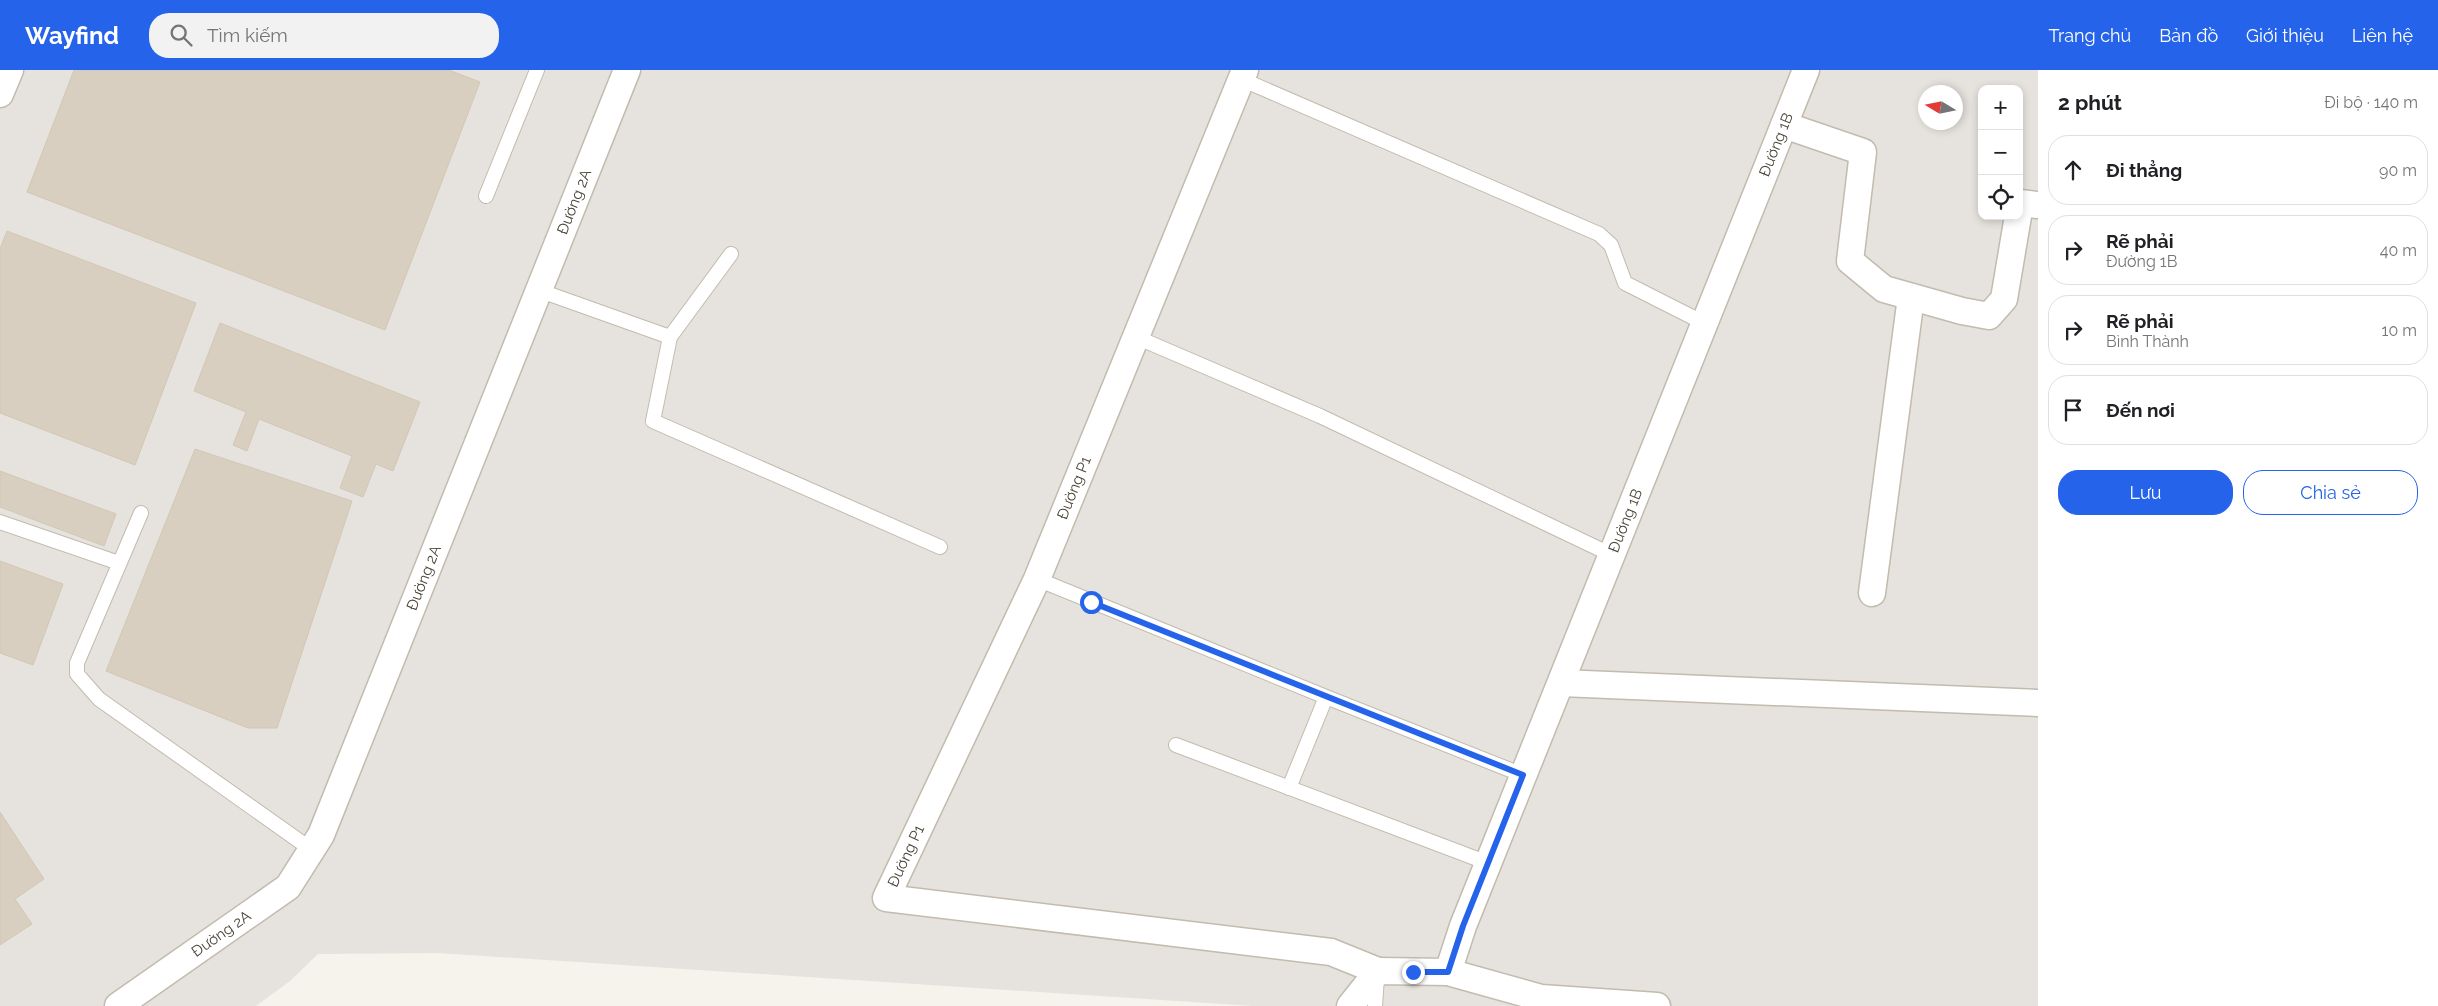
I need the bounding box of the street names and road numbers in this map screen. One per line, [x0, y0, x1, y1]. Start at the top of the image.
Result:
street label: Đường 1B [1755, 110, 1797, 179]
street label: Đường 2A [553, 167, 595, 237]
street label: Đường P1 [1053, 453, 1095, 522]
street label: Đường 1B [1605, 486, 1646, 555]
street label: Đường 2A [403, 543, 445, 613]
street label: Đường P1 [884, 822, 928, 890]
street label: Đường 2A [188, 907, 254, 961]

